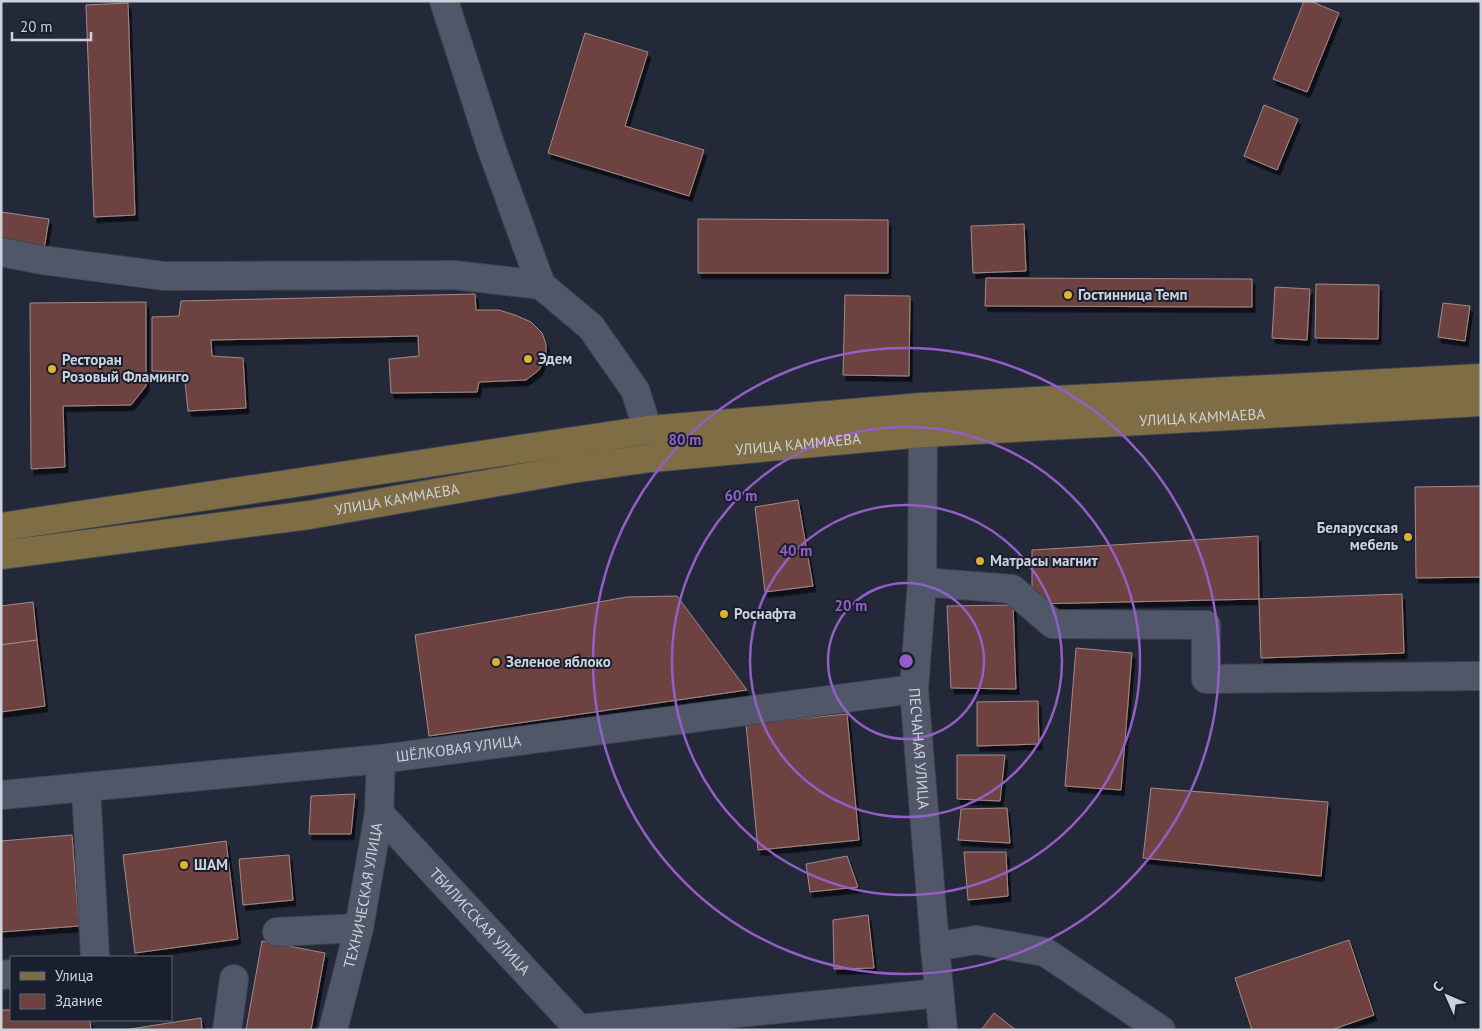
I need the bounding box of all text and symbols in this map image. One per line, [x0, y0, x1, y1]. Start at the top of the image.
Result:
scale bar [12, 10, 91, 42]
text: 20 m [20, 17, 53, 36]
place label: Гостинница Темп [1078, 285, 1188, 304]
marker: Гостинница Темп [1062, 289, 1074, 301]
place label: Эдем [538, 349, 572, 368]
place label: Ресторан Розовый Фламинго [62, 350, 189, 386]
marker: Эдем [522, 353, 534, 365]
marker: Ресторан Розовый Фламинго [46, 363, 58, 375]
street label: УЛИЦА КАММАЕВА [1139, 404, 1266, 430]
street label: УЛИЦА КАММАЕВА [734, 429, 862, 459]
text: 80 m [669, 430, 701, 449]
street label: УЛИЦА КАММАЕВА [333, 479, 461, 519]
text: 60 m [725, 486, 757, 505]
place label: Беларусская мебель [1317, 518, 1399, 554]
marker: Беларусская мебель [1402, 531, 1414, 543]
text: 40 m [780, 541, 812, 560]
place label: Матрасы магнит [990, 551, 1098, 570]
marker: Матрасы магнит [974, 555, 986, 567]
text: 20 m [835, 596, 867, 615]
place label: Роснафта [734, 604, 796, 623]
marker: Роснафта [718, 608, 730, 620]
place label: Зеленое яблоко [506, 652, 611, 671]
centre of rings [897, 652, 915, 670]
marker: Зеленое яблоко [490, 656, 502, 668]
street label: ПЕСЧАНАЯ УЛИЦА [905, 687, 934, 810]
street label: ШЁЛКОВАЯ УЛИЦА [395, 731, 522, 766]
street label: ТЕХНИЧЕСКАЯ УЛИЦА [339, 821, 386, 970]
place label: ШАМ [194, 855, 228, 874]
marker: ШАМ [178, 859, 190, 871]
street label: ТБИЛИССКАЯ УЛИЦА [425, 864, 535, 979]
legend [10, 956, 172, 1021]
text: Улица [55, 966, 93, 985]
north arrow [1422, 971, 1472, 1021]
text: С [1429, 978, 1447, 996]
text: Здание [55, 991, 103, 1010]

